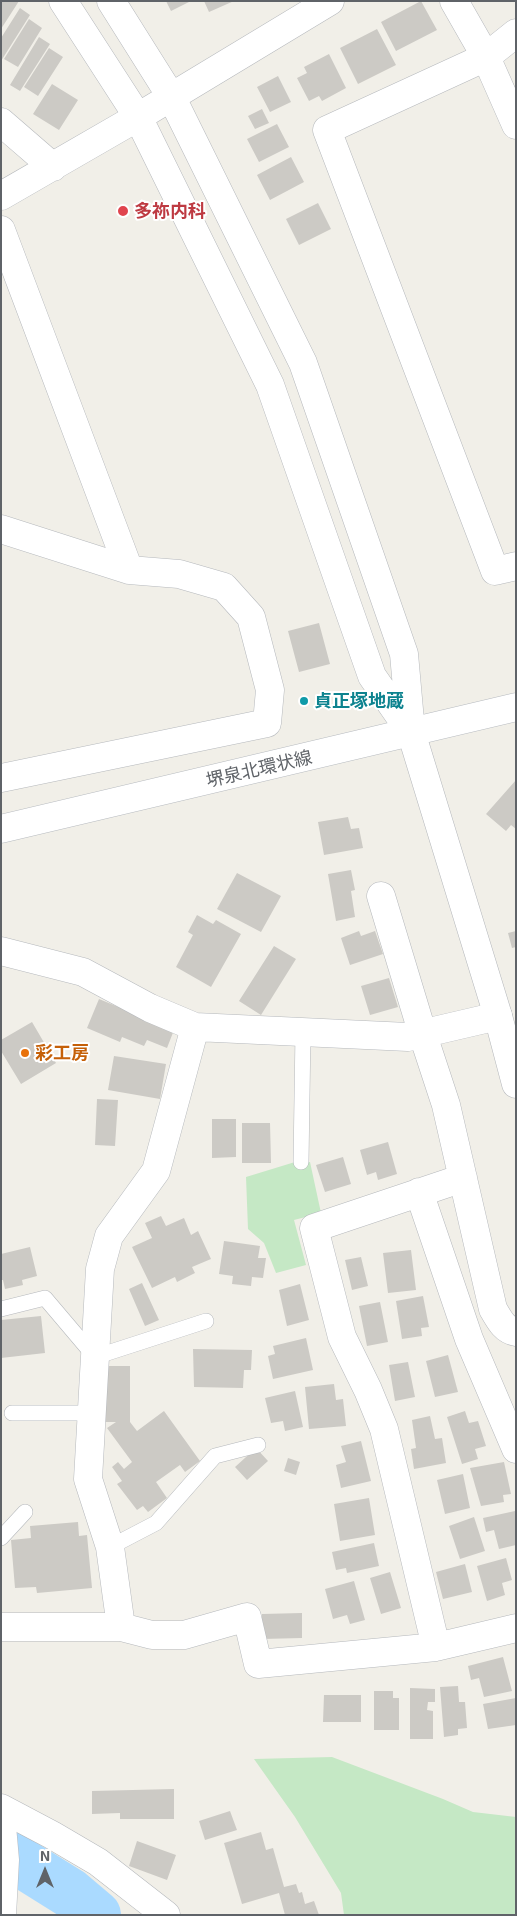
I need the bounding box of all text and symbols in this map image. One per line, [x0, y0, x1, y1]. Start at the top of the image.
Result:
place label: 多祢内科 [134, 200, 206, 222]
marker: 多祢内科 [116, 204, 130, 218]
place label: 貞正塚地蔵 [314, 690, 404, 712]
marker: 貞正塚地蔵 [298, 695, 310, 707]
street label: 堺泉北環状線 [204, 746, 314, 792]
place label: 彩工房 [35, 1042, 89, 1064]
marker: 彩工房 [19, 1047, 31, 1059]
north arrow [20, 1846, 70, 1896]
text: N [40, 1847, 50, 1864]

